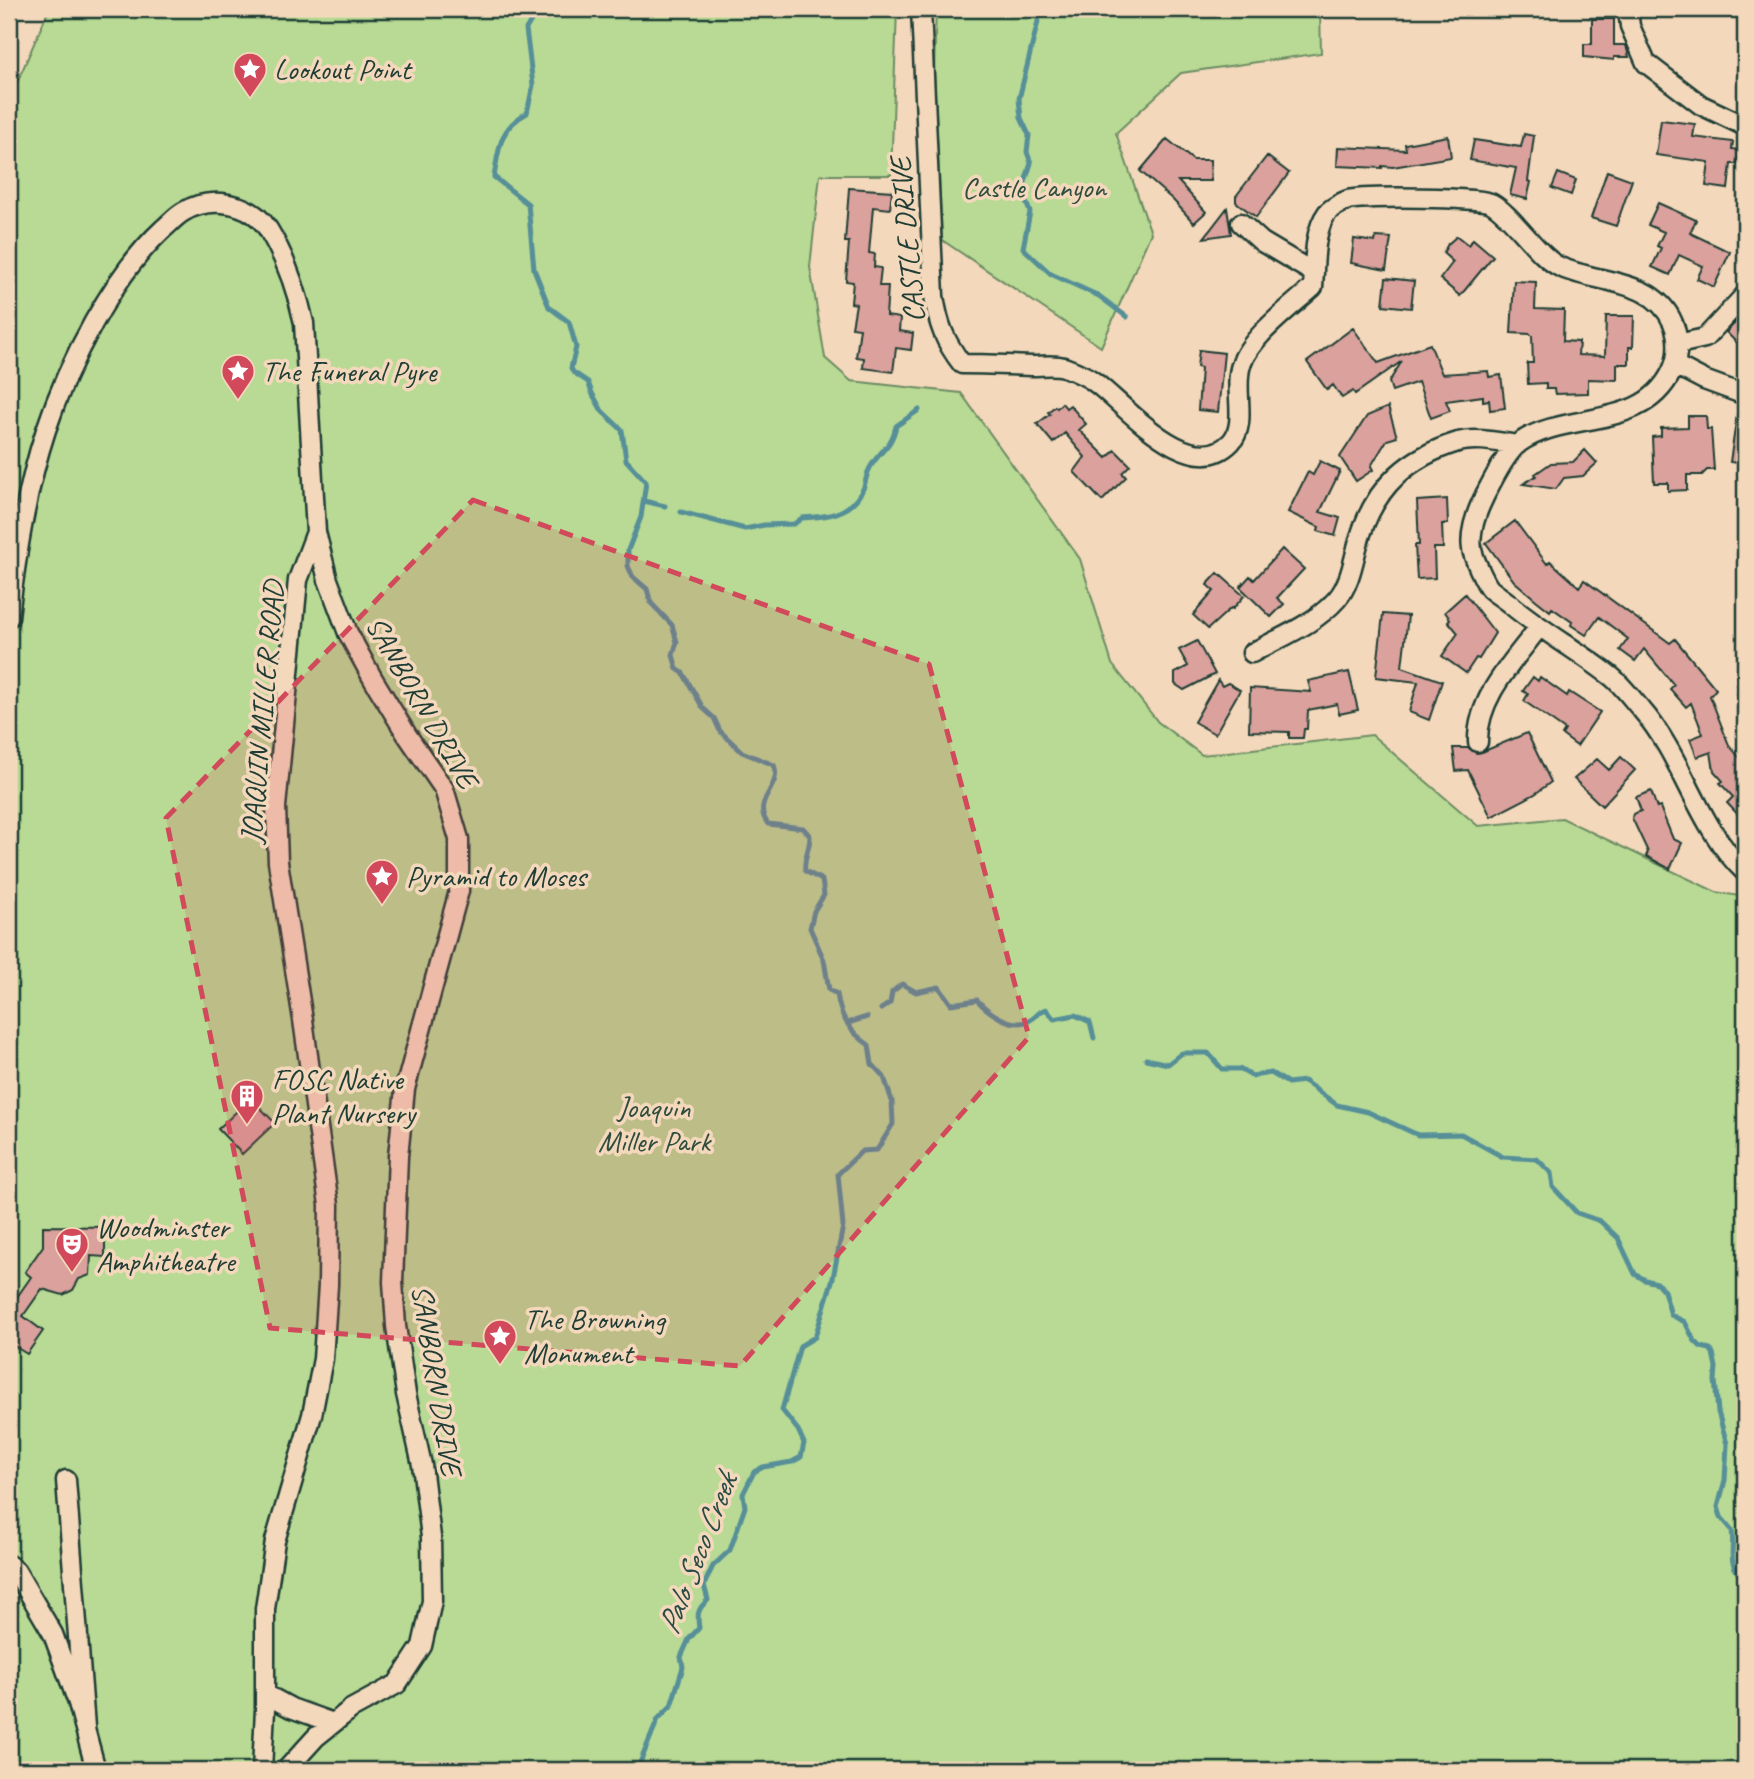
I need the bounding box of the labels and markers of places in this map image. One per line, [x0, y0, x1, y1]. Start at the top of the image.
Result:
place icon: Lookout Point [231, 50, 269, 99]
place label: Lookout Point [274, 50, 414, 88]
place icon: The Funeral Pyre [219, 352, 257, 401]
place label: The Funeral Pyre [262, 352, 438, 390]
place icon: Pyramid to Moses [363, 857, 401, 906]
place label: Pyramid to Moses [406, 857, 588, 895]
place label: FOSC Native Plant Nursery [272, 1060, 418, 1132]
building icon: FOSC Native Plant Nursery [228, 1077, 266, 1126]
place label: Woodminster Amphitheatre [96, 1208, 237, 1280]
theatre icon: Woodminster Amphitheatre [53, 1225, 91, 1274]
place label: The Browning Monument [524, 1300, 667, 1372]
place icon: The Browning Monument [481, 1317, 519, 1366]

